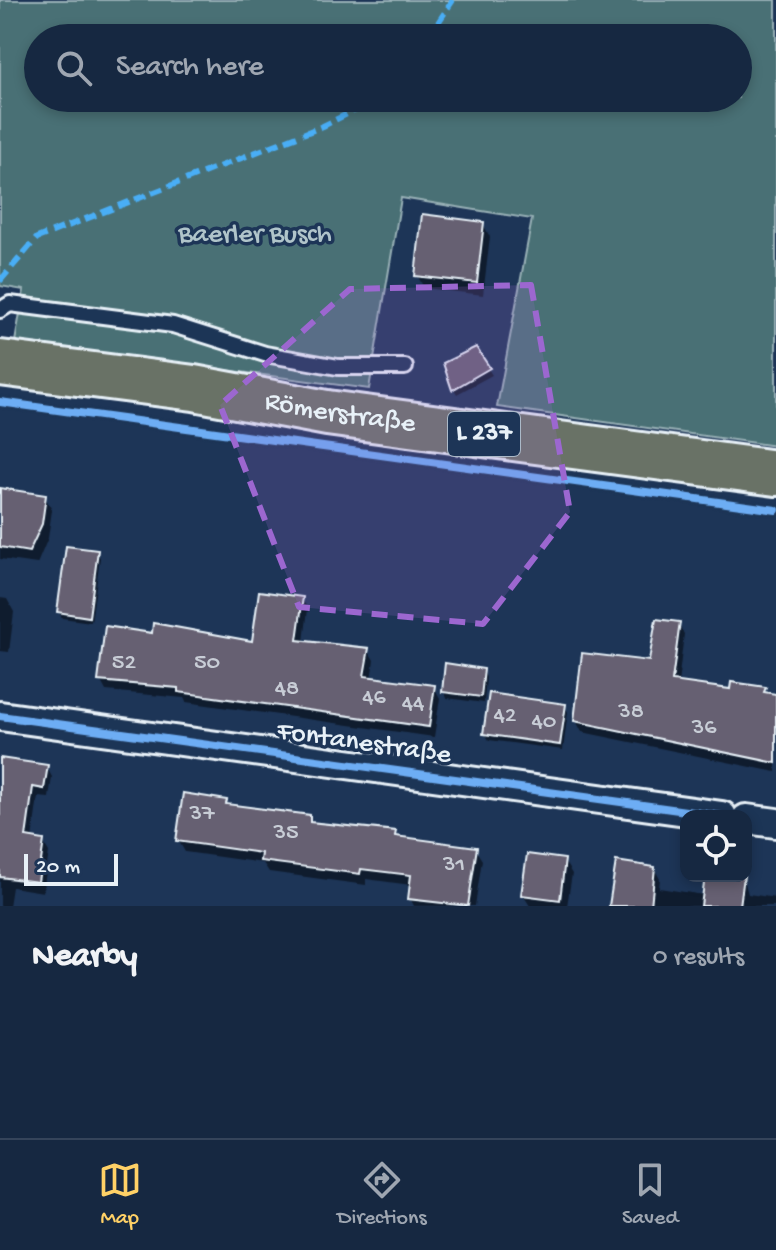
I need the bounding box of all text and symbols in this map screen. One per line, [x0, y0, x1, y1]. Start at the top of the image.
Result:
search box [24, 24, 752, 112]
icon: search [52, 46, 96, 90]
text: Search here [116, 51, 264, 86]
park label: Baerler Busch [177, 219, 332, 252]
street label: Römerstraße [262, 385, 418, 441]
road number: L 237 [448, 412, 520, 456]
house number: 52 [112, 649, 136, 678]
house number: 50 [194, 649, 220, 678]
house number: 48 [275, 675, 299, 704]
house number: 46 [362, 684, 387, 713]
house number: 44 [402, 690, 425, 719]
house number: 38 [617, 698, 644, 727]
house number: 42 [493, 702, 517, 731]
house number: 40 [532, 708, 556, 737]
house number: 36 [691, 714, 717, 743]
street label: Fontanestraße [274, 715, 454, 773]
house number: 37 [189, 800, 215, 829]
map controls [680, 810, 752, 882]
button: locate [680, 810, 752, 882]
house number: 35 [272, 819, 299, 848]
scale bar [24, 850, 118, 886]
house number: 31 [442, 851, 465, 880]
text: 20 m [36, 855, 80, 881]
text: Nearby [32, 938, 137, 978]
text: 0 results [653, 943, 744, 974]
tab: Map [98, 1158, 142, 1232]
tab: Directions [337, 1158, 427, 1232]
tab: Saved [622, 1158, 678, 1232]

